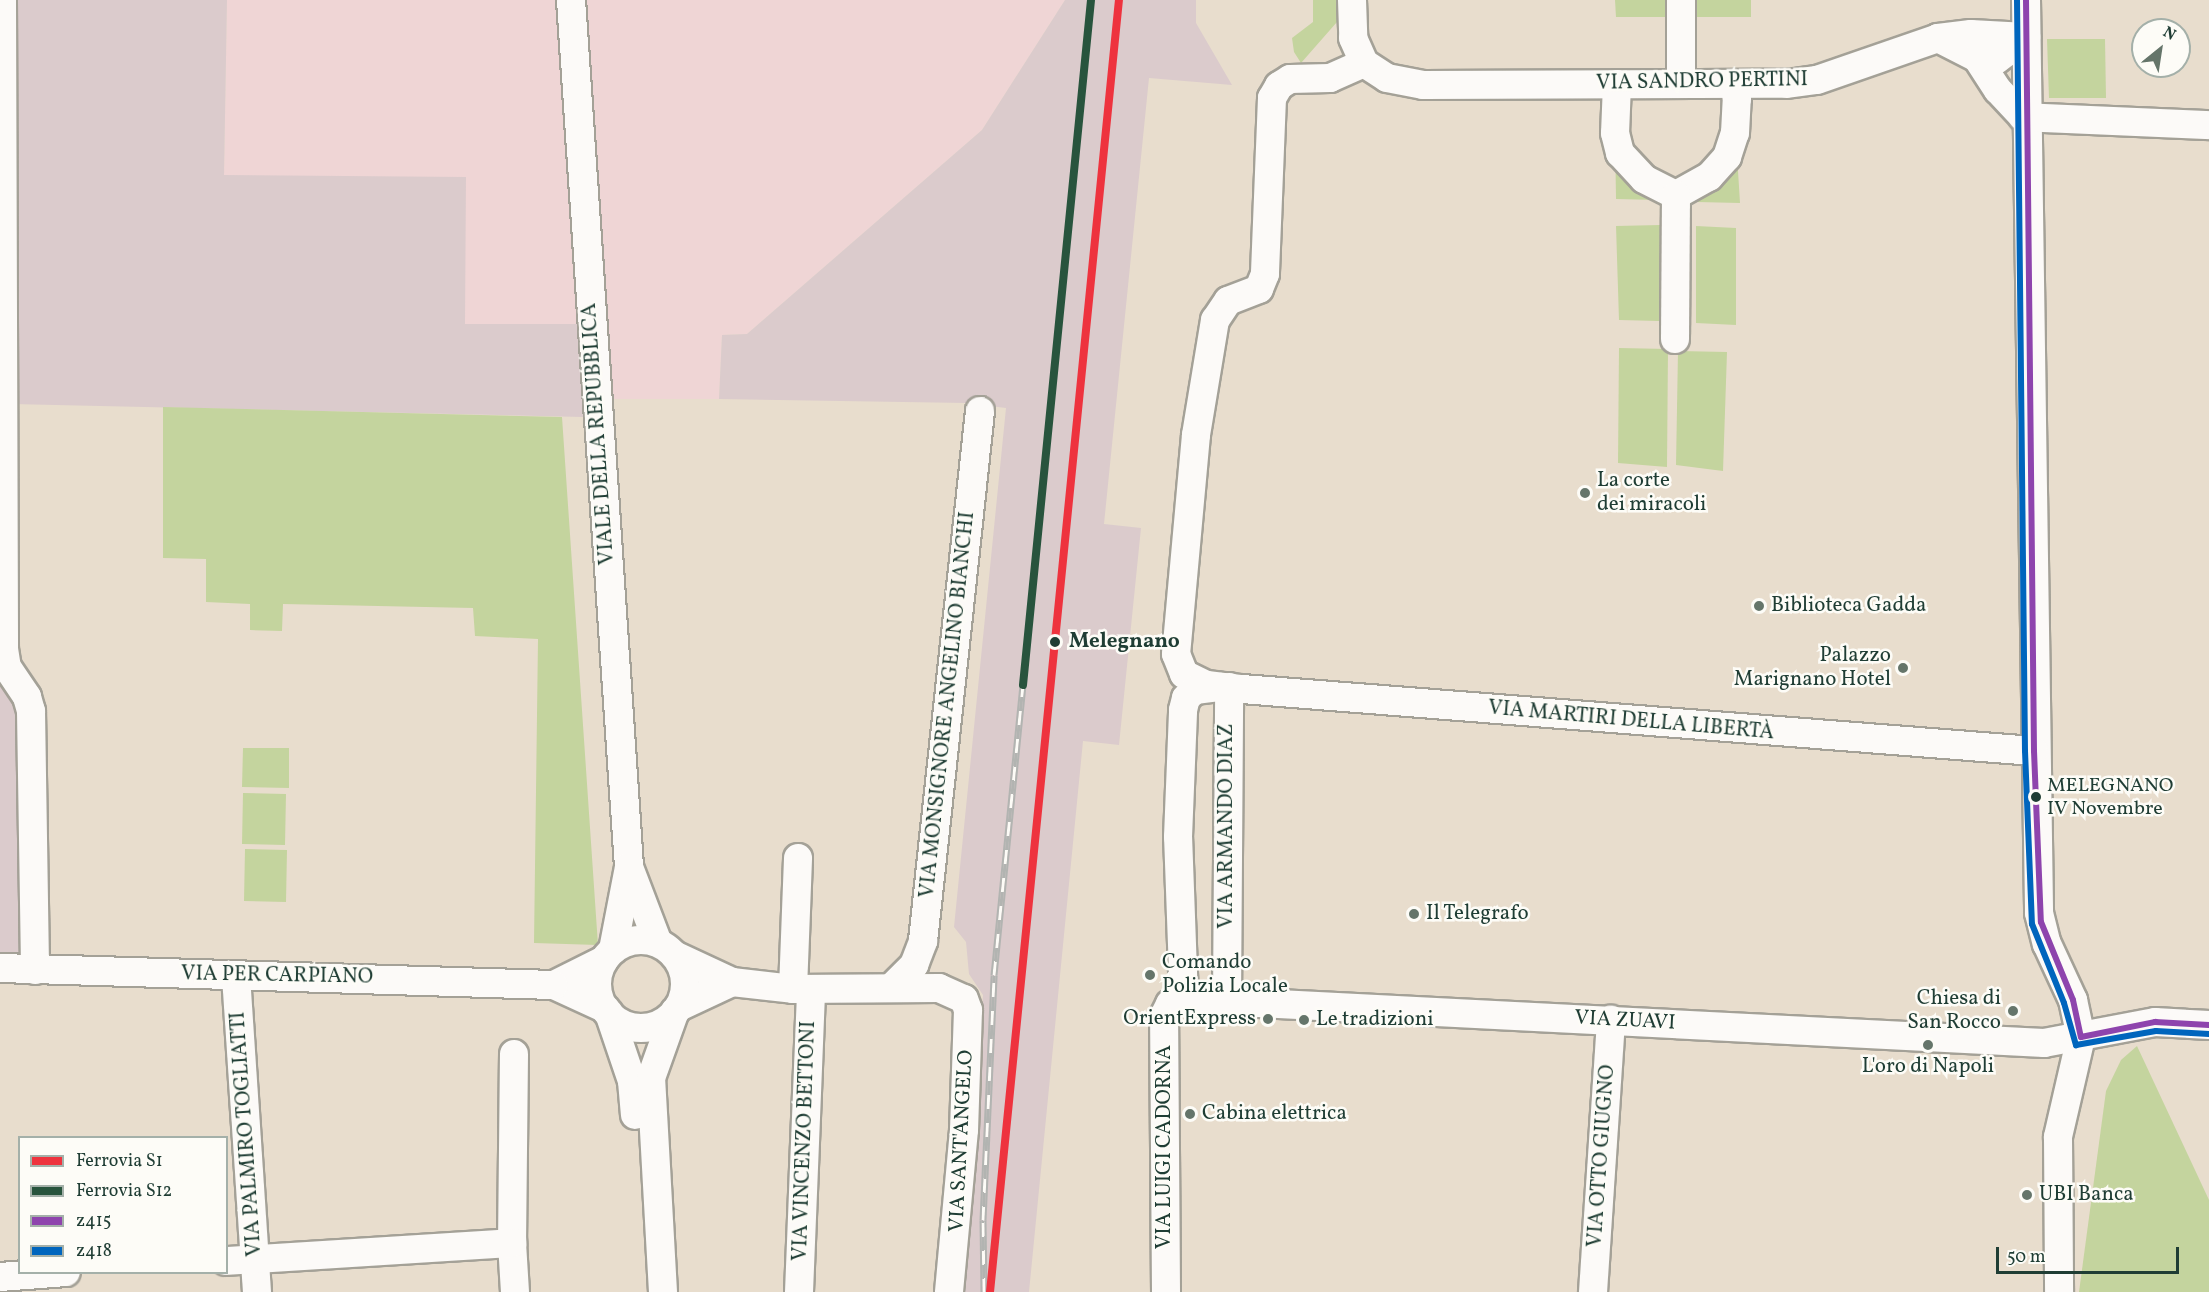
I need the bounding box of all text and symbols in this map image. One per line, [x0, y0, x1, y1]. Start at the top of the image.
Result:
north arrow [2131, 18, 2191, 78]
text: N [2158, 22, 2180, 47]
street label: VIA SANDRO PERTINI [1596, 68, 1808, 96]
street label: VIALE DELLA REPUBBLICA [577, 302, 621, 566]
place label: La corte dei miracoli [1597, 468, 1706, 518]
marker: La corte dei miracoli [1578, 486, 1592, 500]
street label: VIA MONSIGNORE ANGELINO BIANCHI [915, 511, 981, 899]
place label: Biblioteca Gadda [1771, 593, 1927, 619]
marker: Biblioteca Gadda [1752, 599, 1766, 613]
place label: Melegnano [1069, 629, 1180, 655]
marker: Melegnano [1046, 633, 1064, 651]
place label: Palazzo Marignano Hotel [1734, 643, 1891, 693]
marker: Palazzo Marignano Hotel [1896, 661, 1910, 675]
street label: VIA MARTIRI DELLA LIBERTÀ [1487, 696, 1775, 746]
street label: VIA ARMANDO DIAZ [1214, 723, 1240, 929]
place label: MELEGNANO IV Novembre [2047, 774, 2173, 821]
marker: MELEGNANO IV Novembre [2030, 791, 2042, 803]
place label: Il Telegrafo [1426, 901, 1529, 927]
marker: Il Telegrafo [1407, 907, 1421, 921]
place label: Comando Polizia Locale [1162, 950, 1288, 1000]
street label: VIA PER CARPIANO [181, 962, 373, 990]
marker: Comando Polizia Locale [1143, 968, 1157, 982]
place label: Chiesa di San Rocco [1907, 986, 2001, 1036]
marker: Chiesa di San Rocco [2006, 1004, 2020, 1018]
place label: OrientExpress [1123, 1006, 1256, 1032]
street label: VIA ZUAVI [1574, 1006, 1676, 1036]
place label: Le tradizioni [1316, 1007, 1434, 1033]
street label: VIA PALMIRO TOGLIATTI [226, 1010, 268, 1258]
marker: OrientExpress [1261, 1012, 1275, 1026]
marker: Le tradizioni [1297, 1013, 1311, 1027]
street label: VIA VINCENZO BETTONI [788, 1020, 822, 1262]
marker: L'oro di Napoli [1921, 1038, 1935, 1052]
street label: VIA LUIGI CADORNA [1152, 1045, 1178, 1249]
street label: VIA SANT'ANGELO [945, 1049, 979, 1233]
place label: L'oro di Napoli [1862, 1054, 1994, 1080]
street label: VIA OTTO GIUGNO [1583, 1064, 1621, 1248]
place label: Cabina elettrica [1202, 1101, 1347, 1127]
marker: Cabina elettrica [1183, 1107, 1197, 1121]
legend [18, 1136, 228, 1274]
text: Ferrovia S1 [76, 1149, 163, 1174]
text: Ferrovia S12 [76, 1179, 172, 1204]
place label: UBI Banca [2039, 1182, 2134, 1208]
marker: UBI Banca [2020, 1188, 2034, 1202]
text: z415 [76, 1209, 111, 1234]
scale bar [1999, 1235, 2182, 1273]
text: z418 [76, 1239, 112, 1264]
text: 50 m [2007, 1245, 2046, 1270]

